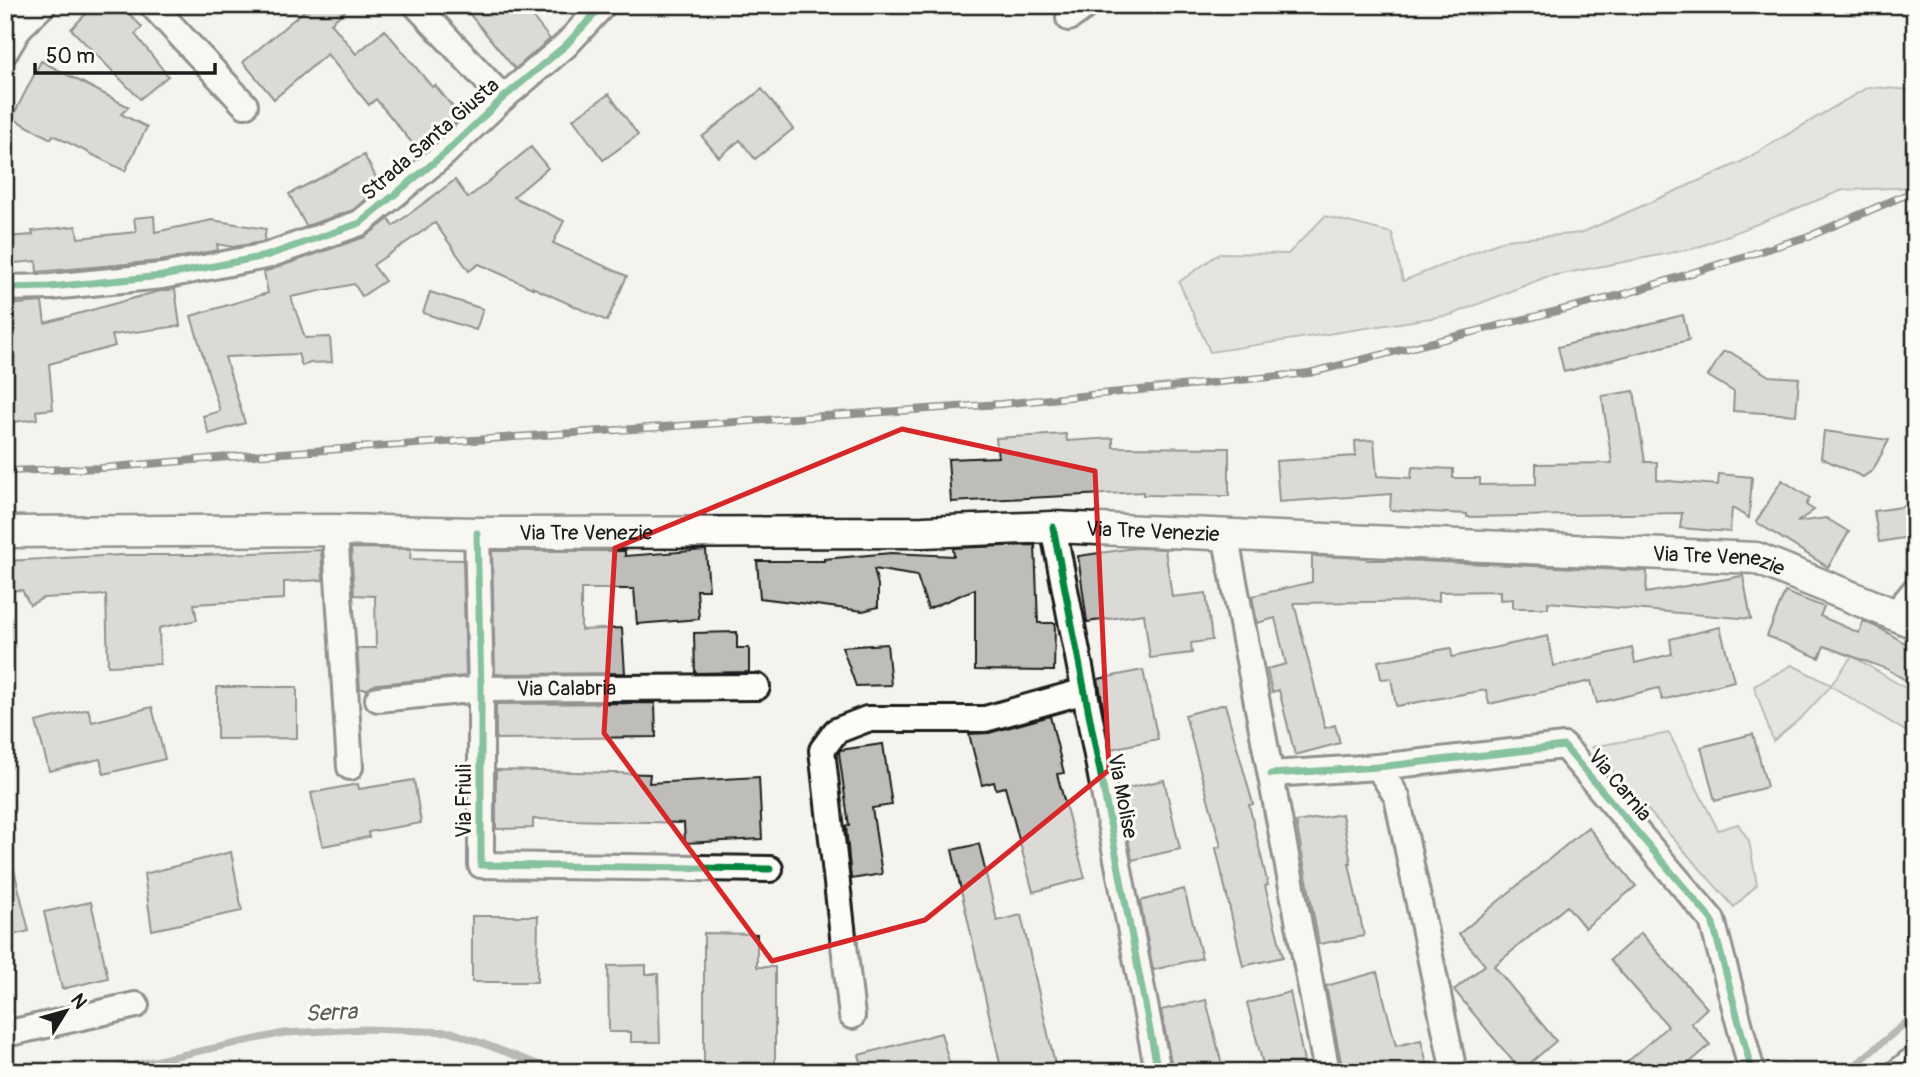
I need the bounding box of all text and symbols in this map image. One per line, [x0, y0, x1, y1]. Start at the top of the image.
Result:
scale bar [35, 32, 215, 76]
text: 50 m [46, 43, 95, 70]
street label: Strada Santa Giusta [356, 72, 505, 207]
street label: Via Tre Venezie [1085, 515, 1221, 548]
street label: Via Tre Venezie [519, 520, 653, 547]
street label: Via Tre Venezie [1652, 540, 1789, 583]
street label: Via Calabria [517, 675, 616, 703]
street label: Via Carnia [1582, 744, 1658, 827]
street label: Via Molise [1101, 752, 1144, 841]
street label: Via Friuli [451, 764, 478, 838]
north arrow [32, 976, 102, 1046]
text: N [65, 989, 92, 1014]
water label: Serra [304, 997, 359, 1028]

